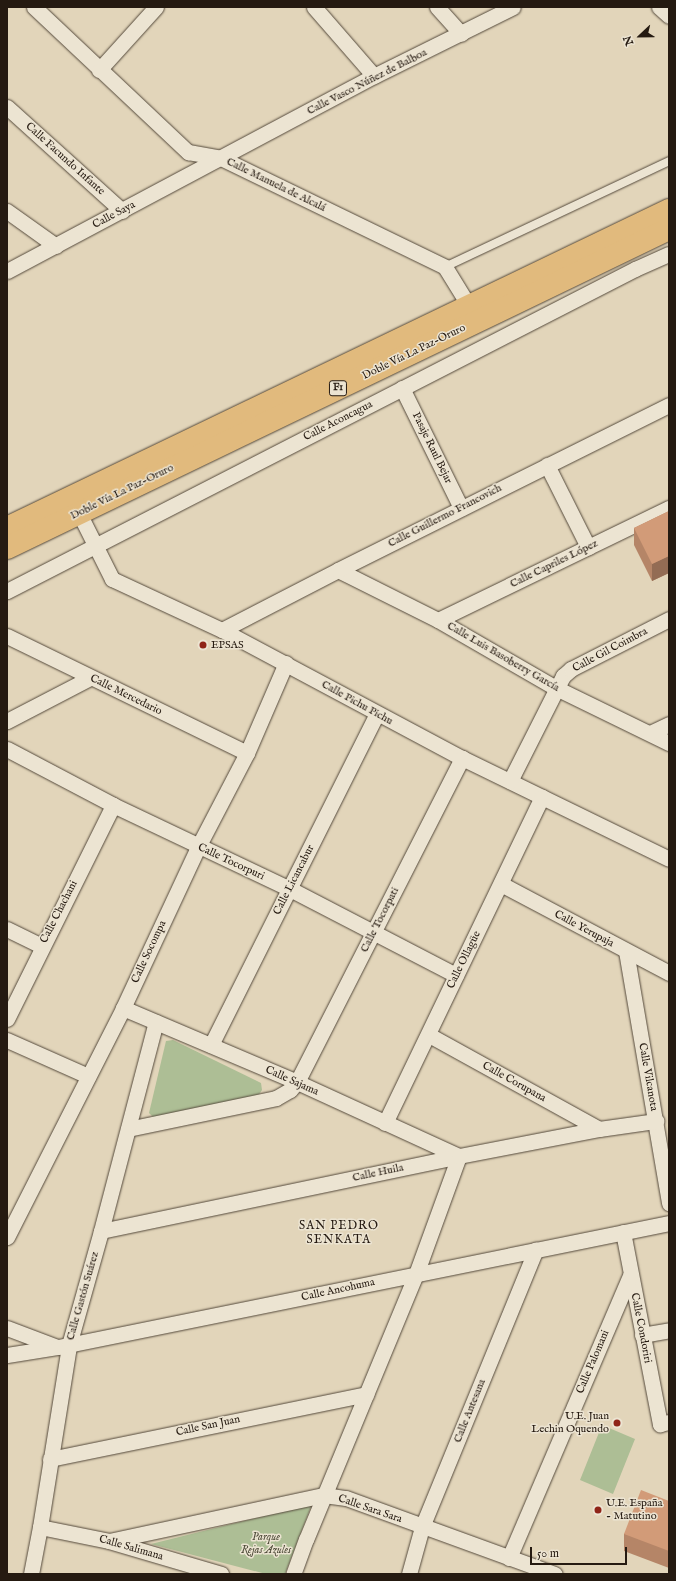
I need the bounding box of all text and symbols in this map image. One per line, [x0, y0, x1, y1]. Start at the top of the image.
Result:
north arrow [620, 16, 660, 56]
text: N [621, 33, 637, 48]
street label: Calle Vasco Núñez de Balboa [305, 46, 429, 118]
street label: Calle Facundo Infante [23, 120, 107, 198]
street label: Calle Manuela de Alcalá [224, 155, 328, 215]
street label: Calle Saya [90, 198, 138, 232]
street label: Doble Vía La Paz-Oruro [360, 321, 468, 383]
road number: F1 [328, 380, 348, 396]
street label: Calle Aconcagua [301, 398, 375, 444]
street label: Pasaje Raul Bejar [409, 410, 455, 486]
street label: Doble Vía La Paz-Oruro [68, 461, 176, 523]
street label: Calle Guillermo Francovich [386, 482, 504, 550]
street label: Calle Capriles López [508, 537, 600, 591]
street label: Calle Luis Basoberry García [445, 619, 561, 695]
street label: Calle Gil Coimbra [570, 625, 650, 675]
place label: EPSAS [211, 638, 244, 652]
marker: EPSAS [198, 640, 208, 650]
street label: Calle Mercedario [88, 672, 164, 718]
street label: Calle Pichu Pichu [319, 678, 395, 728]
street label: Calle Tocorpuri [195, 841, 267, 883]
street label: Calle Licancabur [271, 843, 317, 917]
street label: Calle Chachani [38, 878, 80, 946]
street label: Calle Tocorpati [358, 885, 402, 955]
street label: Calle Yerupaja [552, 908, 616, 950]
street label: Calle Socompa [129, 919, 169, 985]
street label: Calle Ollagüe [444, 929, 484, 991]
street label: Calle Vilcanota [636, 1042, 660, 1112]
street label: Calle Corupana [480, 1059, 548, 1105]
street label: Calle Sajama [263, 1063, 321, 1099]
street label: Calle Huila [351, 1161, 405, 1185]
district label: SAN PEDRO SENKATA [299, 1219, 379, 1247]
street label: Calle Gastón Suárez [64, 1250, 102, 1342]
street label: Calle Ancohuma [300, 1276, 376, 1304]
street label: Calle Condoriri [628, 1292, 654, 1364]
street label: Calle Palomani [574, 1328, 612, 1396]
street label: Calle Antesana [451, 1377, 489, 1445]
place label: U.E. Juan Lechin Oquendo [531, 1410, 609, 1436]
street label: Calle San Juan [175, 1413, 241, 1439]
marker: U.E. Juan Lechin Oquendo [612, 1418, 622, 1428]
street label: Calle Sara Sara [336, 1492, 404, 1526]
place label: U.E. España - Matutino [606, 1497, 662, 1523]
marker: U.E. España - Matutino [593, 1505, 603, 1515]
park label: Parque Rejas Azules [241, 1531, 291, 1557]
street label: Calle Salimana [97, 1533, 165, 1563]
scale bar [532, 1539, 629, 1565]
text: 50 m [537, 1546, 559, 1561]

